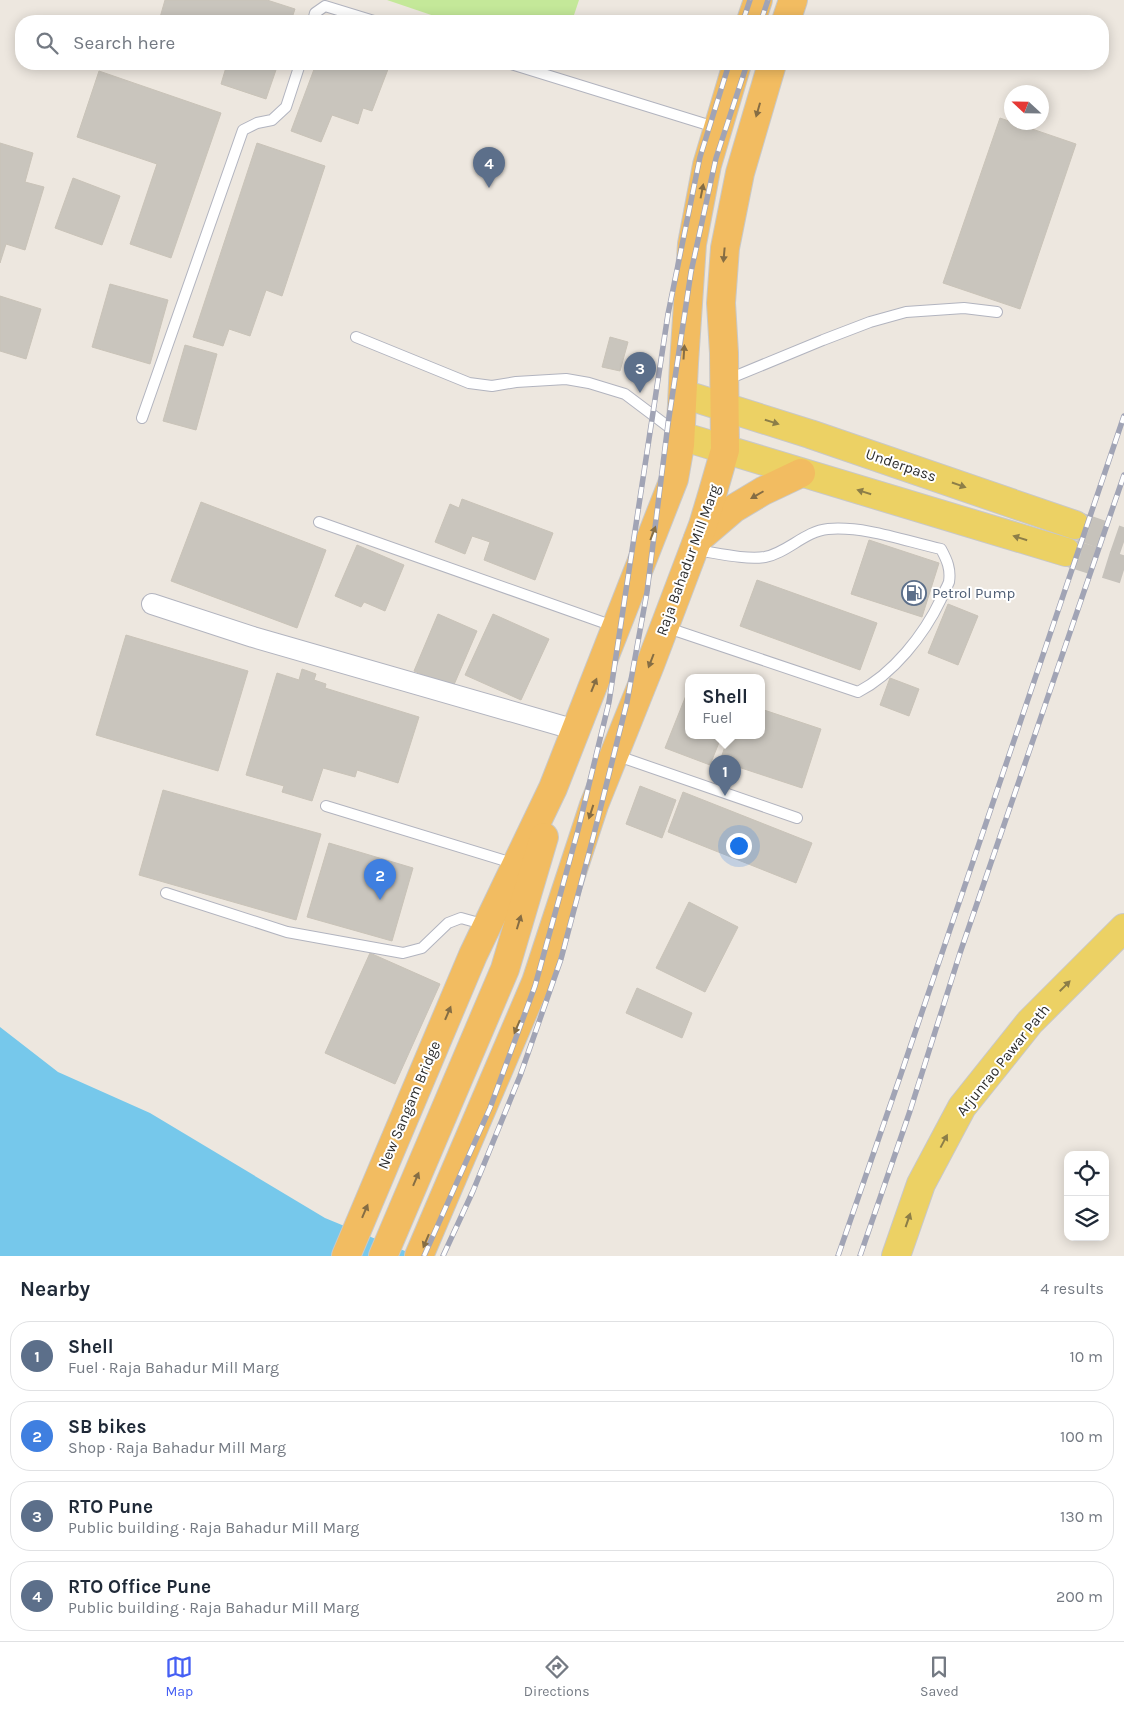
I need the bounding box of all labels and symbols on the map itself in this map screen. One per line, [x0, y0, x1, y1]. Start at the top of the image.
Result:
north arrow [1004, 85, 1049, 130]
one-way arrow [754, 103, 762, 118]
pin: 4 [473, 147, 505, 188]
one-way arrow [698, 183, 706, 199]
one-way arrow [720, 248, 728, 264]
one-way arrow [681, 344, 689, 360]
pin: 3 [624, 352, 656, 393]
one-way arrow [765, 418, 780, 426]
street label: Underpass [863, 445, 939, 485]
street label: Raja Bahadur Mill Marg [652, 481, 724, 638]
one-way arrow [952, 481, 967, 489]
one-way arrow [856, 487, 871, 495]
one-way arrow [751, 490, 764, 499]
one-way arrow [650, 526, 657, 541]
one-way arrow [1012, 533, 1027, 541]
fuel station icon: Petrol Pump [901, 580, 927, 606]
place label: Petrol Pump [932, 584, 1015, 602]
one-way arrow [647, 654, 655, 669]
one-way arrow [590, 677, 598, 692]
pin: 1 [709, 755, 741, 796]
one-way arrow [587, 805, 595, 820]
your location [726, 833, 752, 859]
pin: 2 [364, 859, 396, 900]
one-way arrow [515, 914, 523, 929]
one-way arrow [1059, 981, 1071, 993]
street label: Arjunrao Pawar Path [953, 1001, 1053, 1119]
one-way arrow [445, 1006, 453, 1020]
one-way arrow [513, 1020, 521, 1034]
street label: New Sangam Bridge [374, 1038, 444, 1172]
one-way arrow [940, 1134, 948, 1148]
one-way arrow [412, 1172, 420, 1186]
one-way arrow [361, 1203, 369, 1218]
one-way arrow [904, 1212, 912, 1227]
one-way arrow [422, 1234, 430, 1249]

